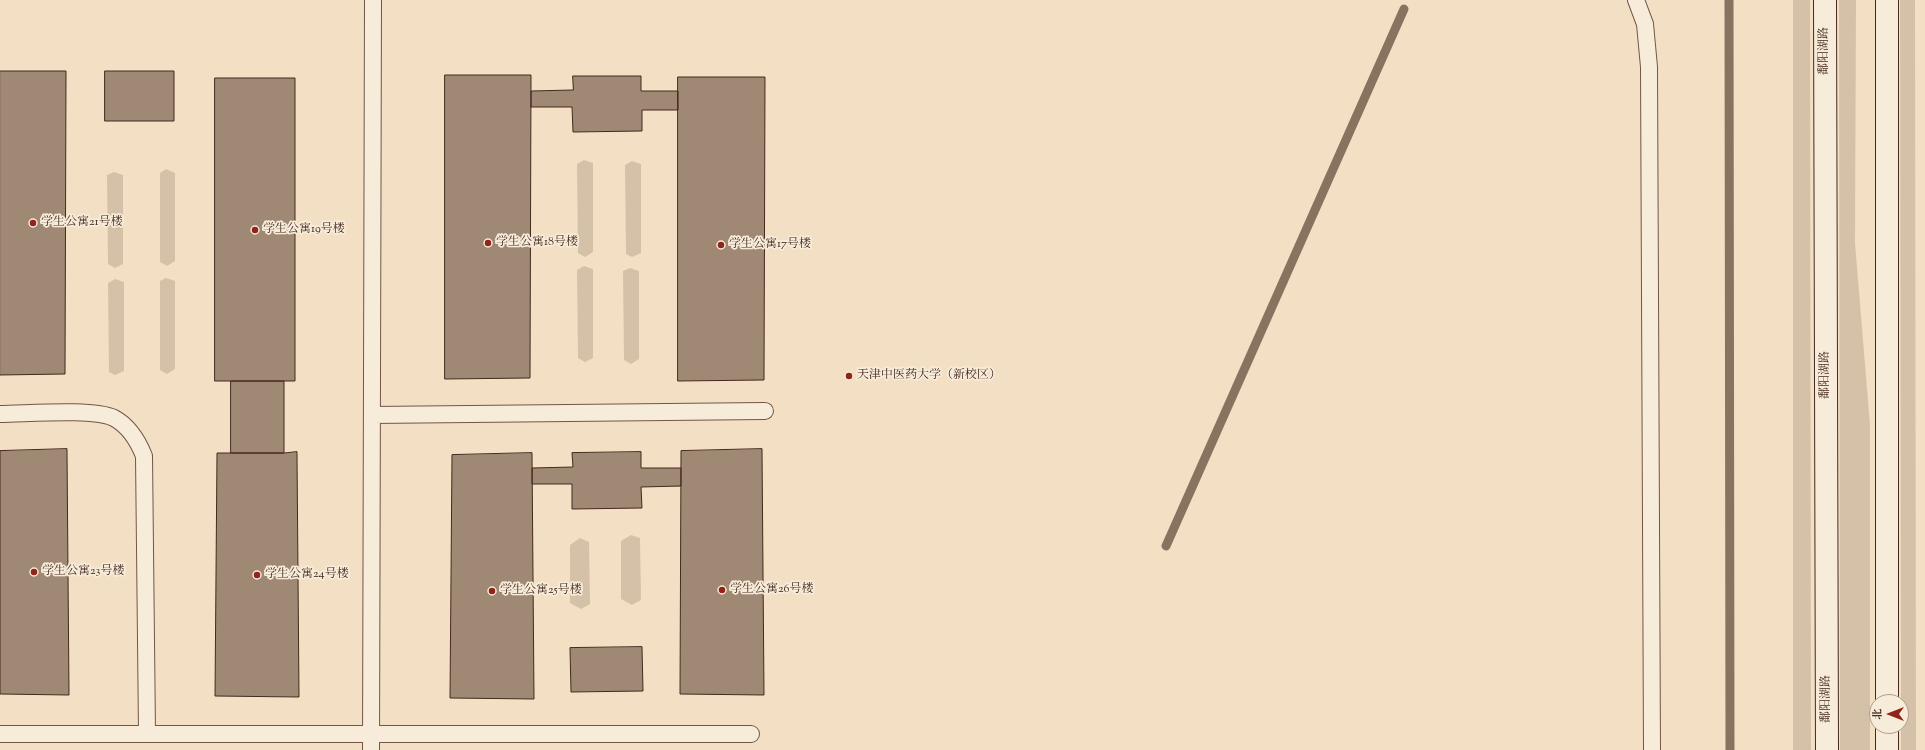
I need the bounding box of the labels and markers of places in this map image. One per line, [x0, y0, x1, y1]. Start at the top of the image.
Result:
place label: 学生公寓21号楼 [41, 216, 123, 230]
marker: 学生公寓21号楼 [28, 218, 38, 228]
place label: 学生公寓19号楼 [263, 223, 345, 237]
marker: 学生公寓19号楼 [250, 225, 260, 235]
place label: 学生公寓18号楼 [496, 236, 578, 250]
marker: 学生公寓18号楼 [483, 238, 493, 248]
place label: 学生公寓17号楼 [729, 238, 811, 252]
marker: 学生公寓17号楼 [716, 240, 726, 250]
place label: 天津中医药大学（新校区） [857, 369, 1001, 383]
marker: 天津中医药大学（新校区） [844, 371, 854, 381]
place label: 学生公寓23号楼 [42, 565, 124, 579]
marker: 学生公寓23号楼 [29, 567, 39, 577]
place label: 学生公寓24号楼 [265, 568, 349, 582]
marker: 学生公寓24号楼 [252, 570, 262, 580]
place label: 学生公寓26号楼 [730, 583, 814, 597]
place label: 学生公寓25号楼 [500, 584, 582, 598]
marker: 学生公寓26号楼 [717, 585, 727, 595]
marker: 学生公寓25号楼 [487, 586, 497, 596]

